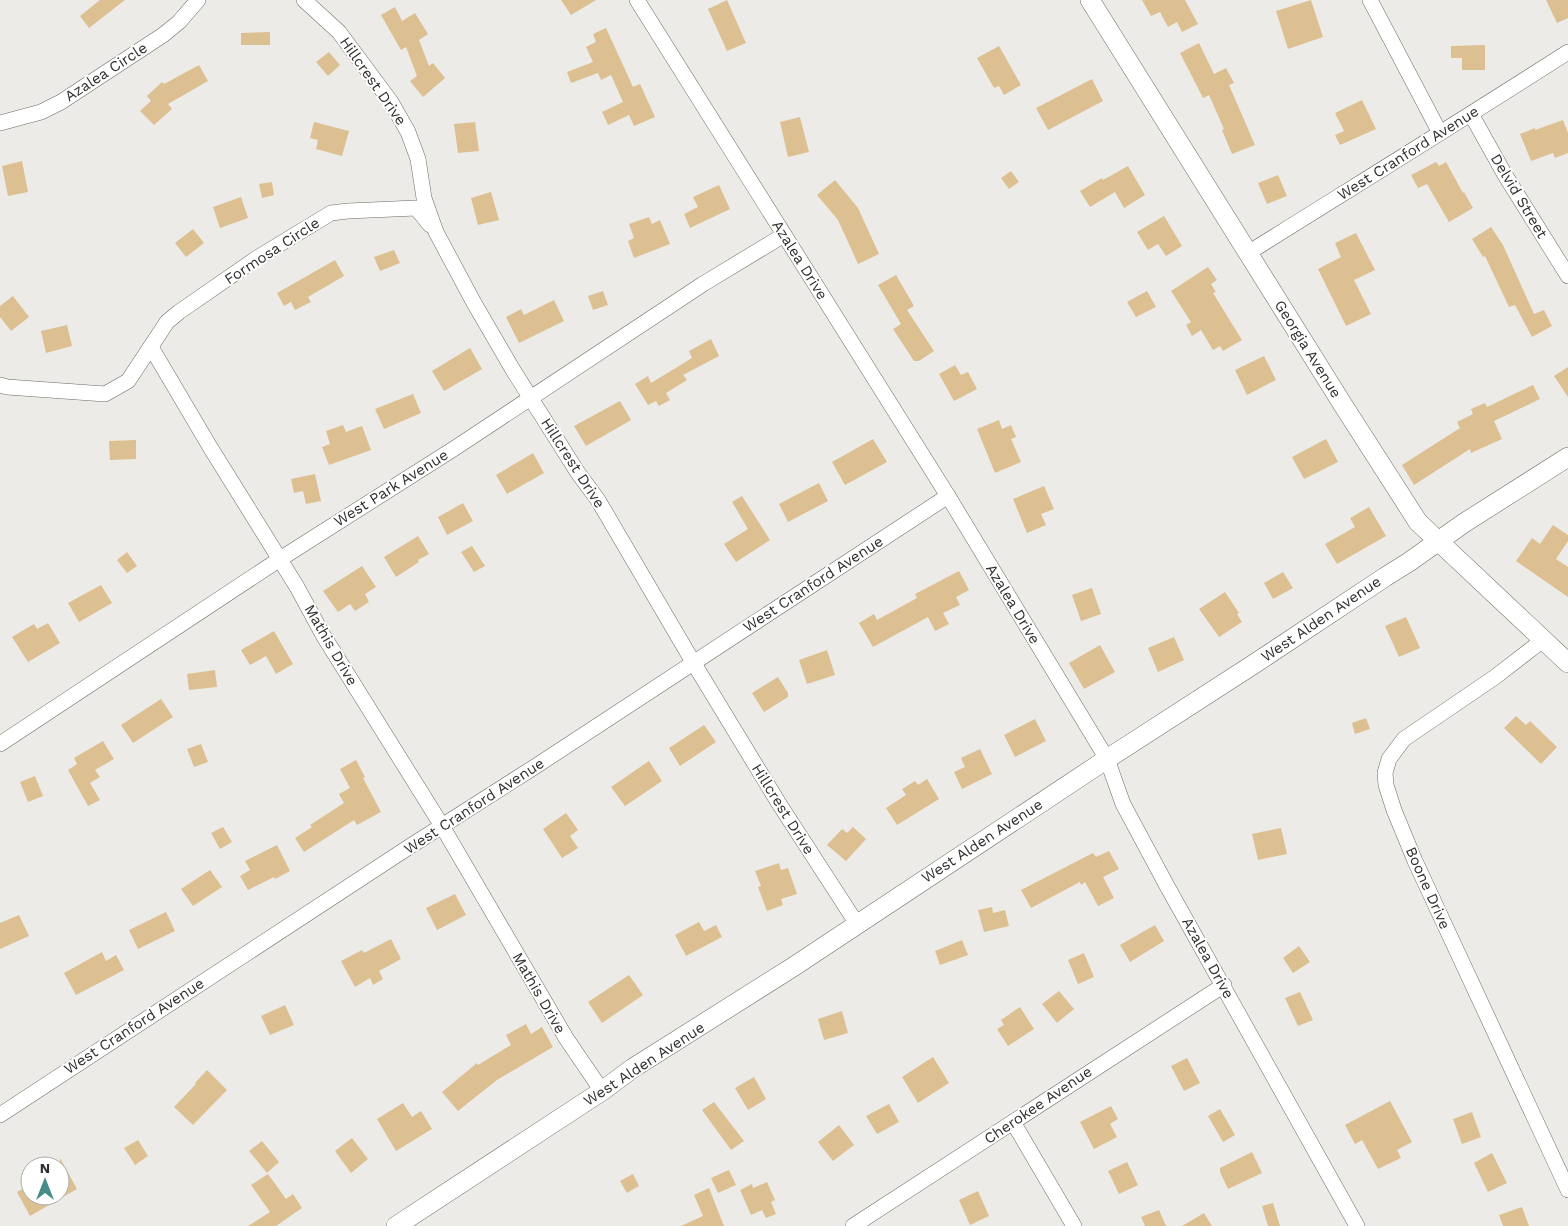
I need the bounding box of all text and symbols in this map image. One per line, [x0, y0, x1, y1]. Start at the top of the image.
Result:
street label: Hillcrest Drive [336, 33, 410, 129]
street label: Azalea Circle [61, 39, 151, 105]
street label: West Cranford Avenue [1334, 102, 1482, 204]
street label: Delvid Street [1487, 151, 1552, 242]
street label: Formosa Circle [221, 214, 323, 288]
street label: Azalea Drive [768, 217, 832, 303]
street label: Georgia Avenue [1271, 297, 1345, 401]
street label: Hillcrest Drive [537, 415, 609, 511]
street label: West Park Avenue [331, 446, 451, 530]
street label: West Cranford Avenue [740, 532, 886, 636]
street label: Azalea Drive [982, 561, 1044, 647]
street label: West Alden Avenue [1258, 572, 1384, 666]
street label: Mathis Drive [301, 601, 361, 689]
street label: West Cranford Avenue [401, 754, 547, 858]
street label: Hillcrest Drive [748, 760, 818, 858]
street label: West Alden Avenue [918, 795, 1046, 887]
street label: Boone Drive [1402, 844, 1454, 932]
street label: Azalea Drive [1178, 914, 1238, 1002]
street label: Mathis Drive [509, 949, 569, 1037]
street label: West Cranford Avenue [61, 974, 207, 1078]
street label: West Alden Avenue [580, 1018, 708, 1110]
street label: Cherokee Avenue [981, 1062, 1095, 1148]
north arrow [20, 1156, 70, 1206]
text: N [40, 1160, 50, 1176]

